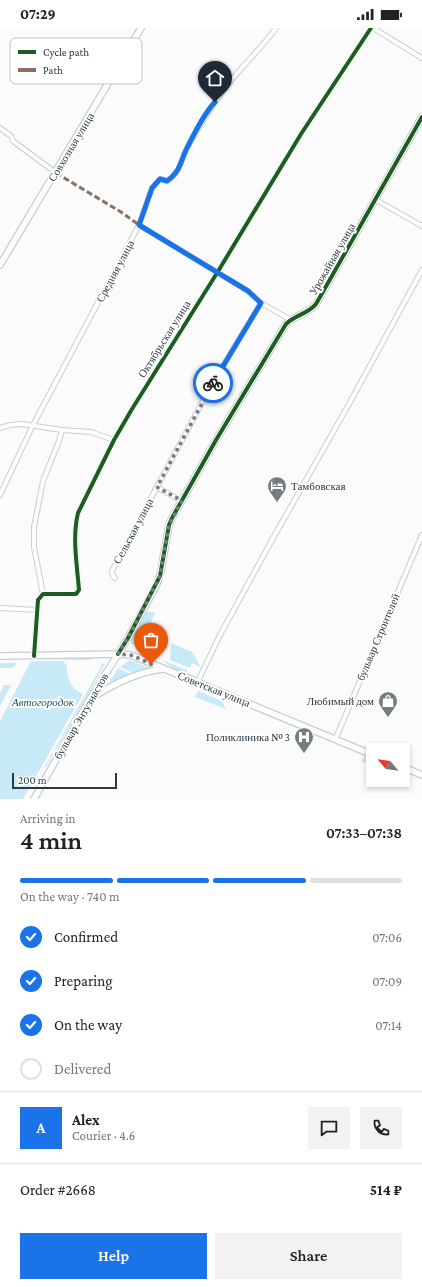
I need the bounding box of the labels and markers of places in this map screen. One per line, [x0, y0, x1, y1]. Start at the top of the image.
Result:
pin [198, 61, 232, 102]
hotel icon: Тамбовская [266, 475, 288, 503]
place label: Тамбовская [291, 480, 346, 492]
pin [134, 623, 168, 664]
shop icon: Любимый дом [377, 690, 399, 718]
place label: Любимый дом [307, 695, 374, 707]
hospital icon: Поликлиника № 3 [293, 726, 315, 754]
place label: Поликлиника № 3 [206, 731, 290, 743]

